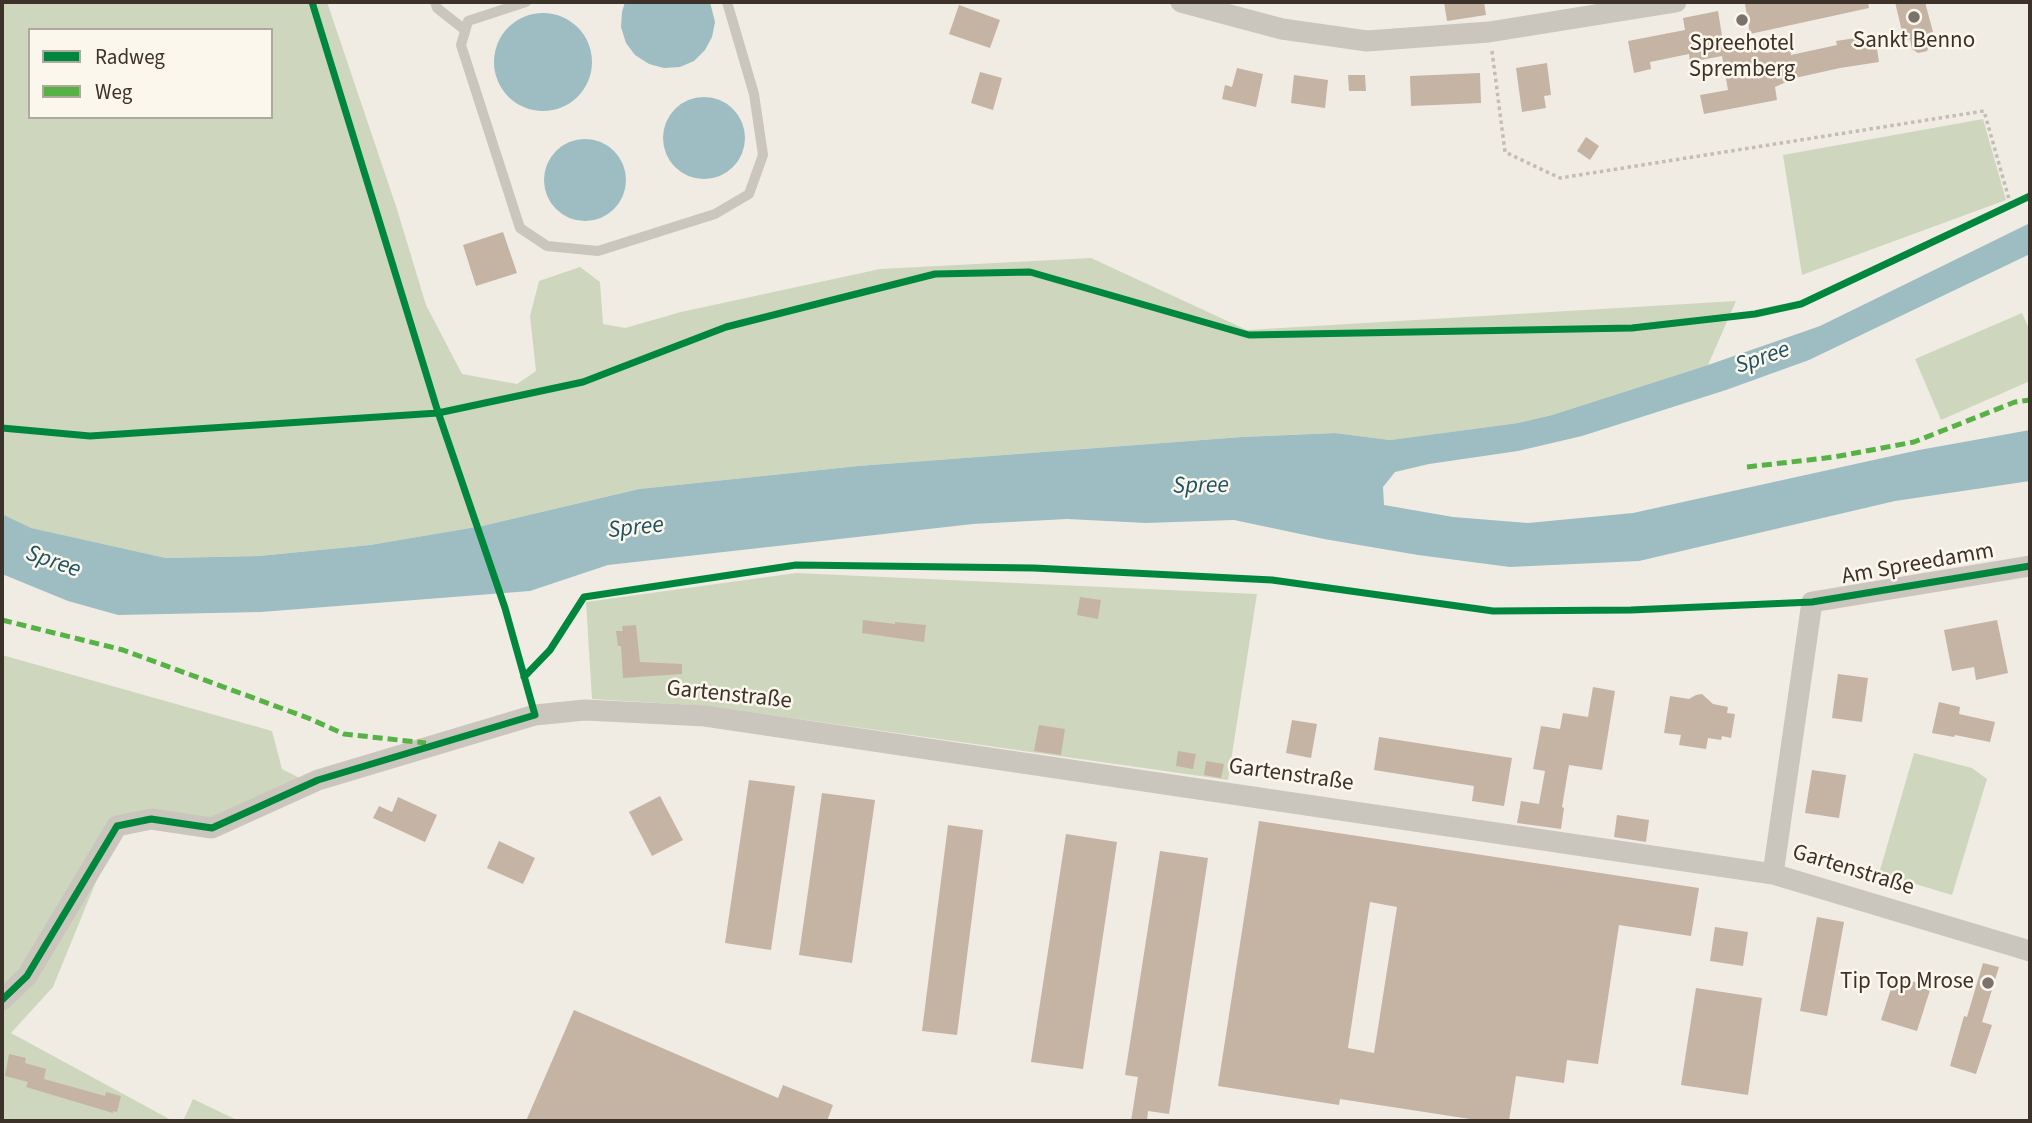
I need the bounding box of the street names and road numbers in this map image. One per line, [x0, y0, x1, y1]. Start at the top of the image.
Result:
street label: Am Spreedamm [1840, 538, 1996, 592]
street label: Gartenstraße [665, 676, 793, 716]
street label: Gartenstraße [1227, 754, 1355, 798]
street label: Gartenstraße [1789, 839, 1917, 903]

